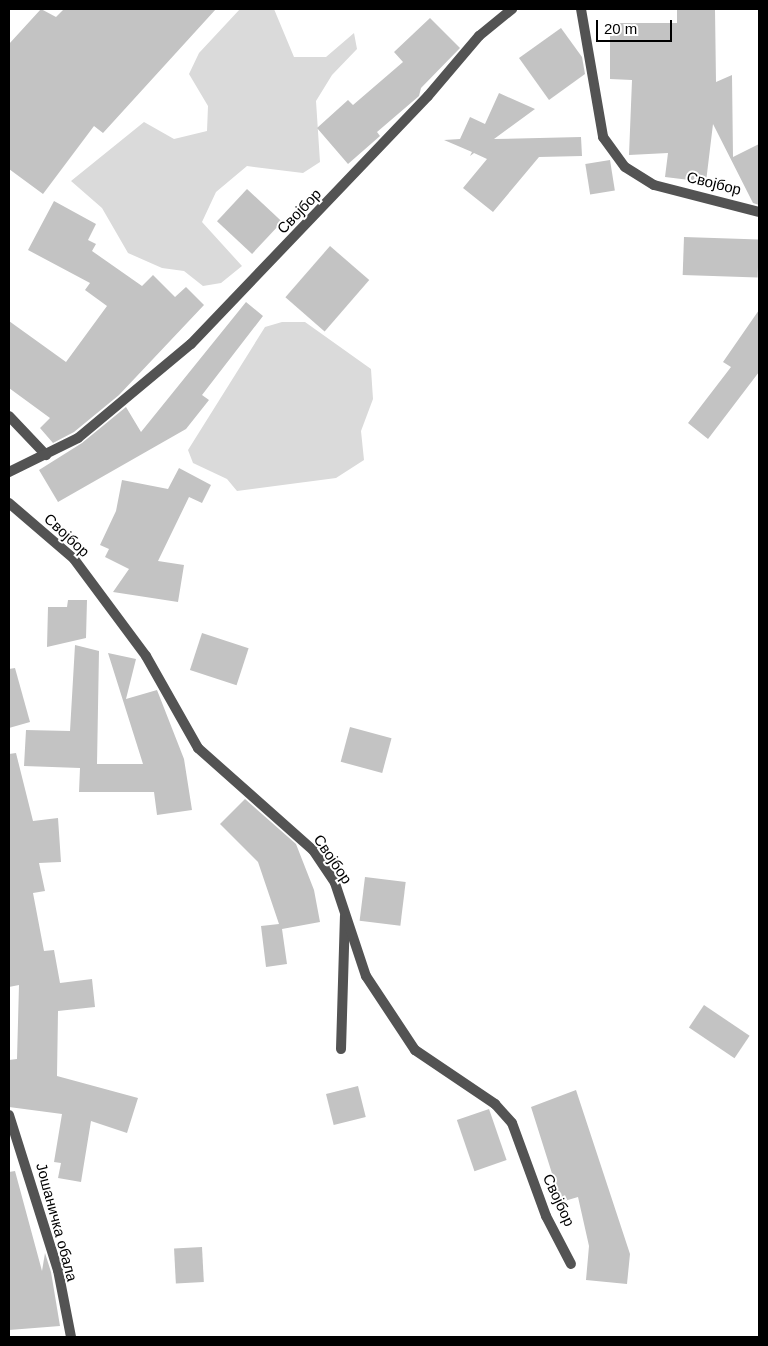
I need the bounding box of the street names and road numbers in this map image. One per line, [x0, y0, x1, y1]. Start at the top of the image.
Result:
street label: Својбор [685, 168, 743, 198]
street label: Својбор [273, 185, 325, 237]
street label: Својбор [41, 509, 93, 561]
street label: Својбор [310, 831, 356, 887]
street label: Јошаничка обала [33, 1161, 81, 1283]
street label: Својбор [539, 1171, 579, 1229]

